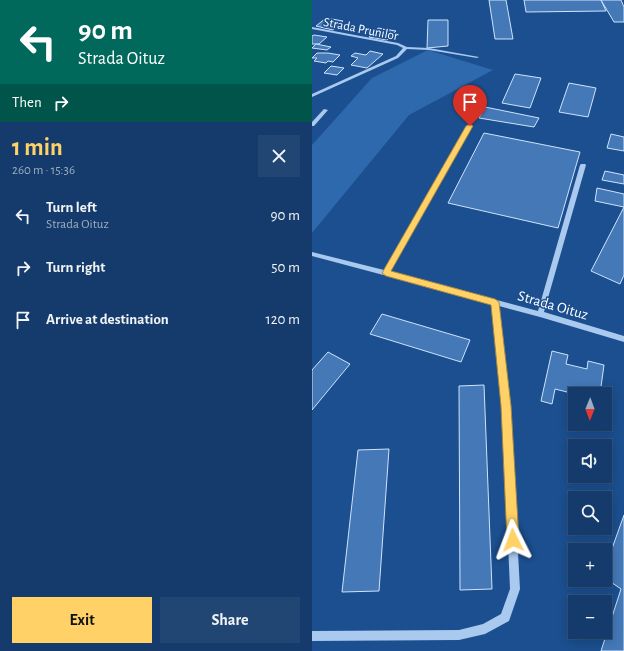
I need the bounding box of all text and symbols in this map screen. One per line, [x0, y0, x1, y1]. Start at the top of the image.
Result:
icon: left [12, 16, 64, 68]
street label: Strada Prunilor [322, 16, 400, 43]
text: 90 m [78, 17, 133, 45]
text: Strada Oituz [78, 50, 165, 68]
pin [453, 85, 487, 126]
icon: arrive [459, 91, 481, 113]
icon: right [50, 92, 72, 114]
text: Then [12, 95, 42, 110]
button: close [258, 135, 300, 177]
text: 1 min [12, 136, 63, 160]
text: 260 m · 15:36 [12, 164, 75, 177]
text: Turn left [46, 200, 97, 215]
icon: left [12, 205, 34, 227]
text: 90 m [271, 208, 300, 223]
text: Strada Oituz [46, 218, 109, 231]
icon: right [12, 257, 34, 279]
text: Turn right [46, 260, 105, 275]
text: 50 m [271, 260, 300, 275]
street label: Strada Oituz [516, 288, 590, 323]
icon: arrive [12, 309, 34, 331]
text: Arrive at destination [46, 312, 169, 327]
text: 120 m [266, 312, 300, 327]
north arrow [568, 387, 612, 431]
map controls [568, 387, 612, 639]
button: sound [568, 439, 612, 483]
button: search [568, 491, 612, 535]
position arrow [492, 519, 534, 561]
button: + [568, 543, 612, 587]
button: − [568, 595, 612, 639]
button: Exit [12, 597, 152, 643]
button: Share [160, 597, 300, 643]

